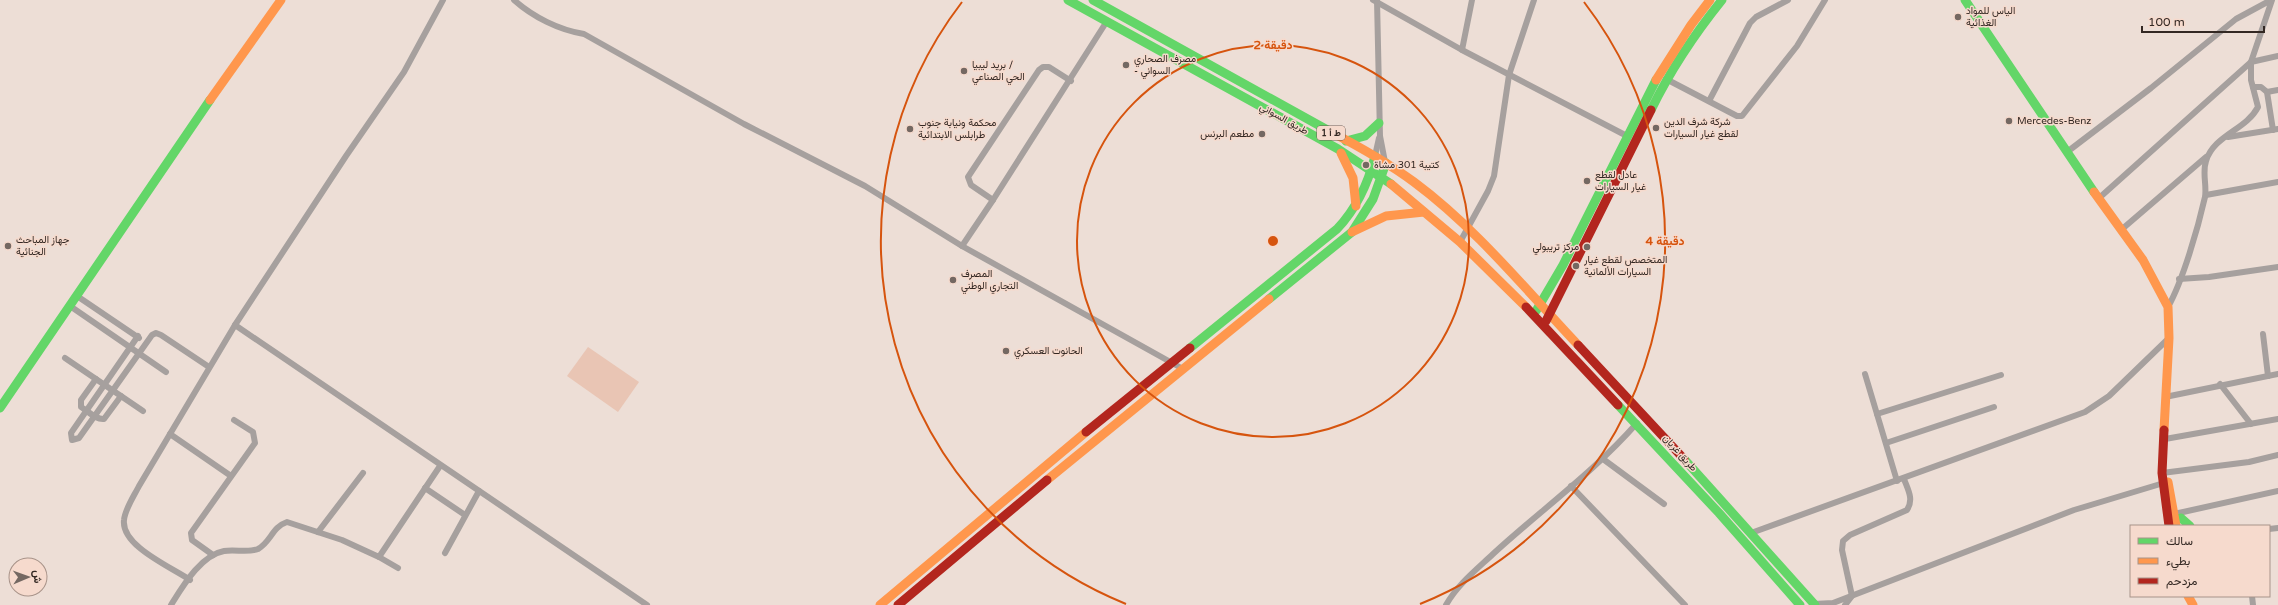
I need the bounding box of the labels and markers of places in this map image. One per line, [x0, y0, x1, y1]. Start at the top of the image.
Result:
place label: الياس للمواد الغذائية [1966, 5, 2015, 29]
marker: الياس للمواد الغذائية [1953, 12, 1963, 22]
place label: مصرف الصحاري - السواني [1134, 53, 1196, 79]
place label: بريد ليبيا / الحي الصناعي [972, 59, 1025, 85]
marker: مصرف الصحاري - السواني [1121, 60, 1131, 70]
marker: بريد ليبيا / الحي الصناعي [959, 66, 969, 76]
place label: Mercedes-Benz [2017, 115, 2091, 127]
place label: شركة شرف الدين لقطع غيار السيارات [1664, 116, 1739, 140]
marker: Mercedes-Benz [2004, 116, 2014, 126]
place label: محكمة ونيابة جنوب طرابلس الابتدائية [918, 117, 996, 141]
marker: شركة شرف الدين لقطع غيار السيارات [1651, 123, 1661, 133]
marker: محكمة ونيابة جنوب طرابلس الابتدائية [905, 124, 915, 134]
place label: مطعم البرنس [1200, 128, 1254, 140]
marker: مطعم البرنس [1257, 129, 1267, 139]
place label: كتيبة 301 مشاة [1374, 159, 1440, 171]
marker: كتيبة 301 مشاة [1361, 160, 1371, 170]
place label: عادل لقطع غيار السيارات [1595, 169, 1646, 193]
marker: عادل لقطع غيار السيارات [1582, 176, 1592, 186]
place label: جهاز المباحث الجنائية [16, 234, 70, 258]
centre of rings [1266, 234, 1280, 248]
marker: جهاز المباحث الجنائية [3, 241, 13, 251]
place label: مركز تريبولي [1533, 241, 1579, 255]
marker: مركز تريبولي [1582, 242, 1592, 252]
place label: المتخصص لقطع غيار السيارات الألمانية [1583, 254, 1667, 278]
marker: المتخصص لقطع غيار السيارات الألمانية [1571, 261, 1581, 271]
place label: المصرف التجاري الوطني [961, 268, 1018, 294]
marker: المصرف التجاري الوطني [948, 275, 958, 285]
place label: الحانوت العسكري [1014, 345, 1083, 359]
marker: الحانوت العسكري [1001, 346, 1011, 356]

